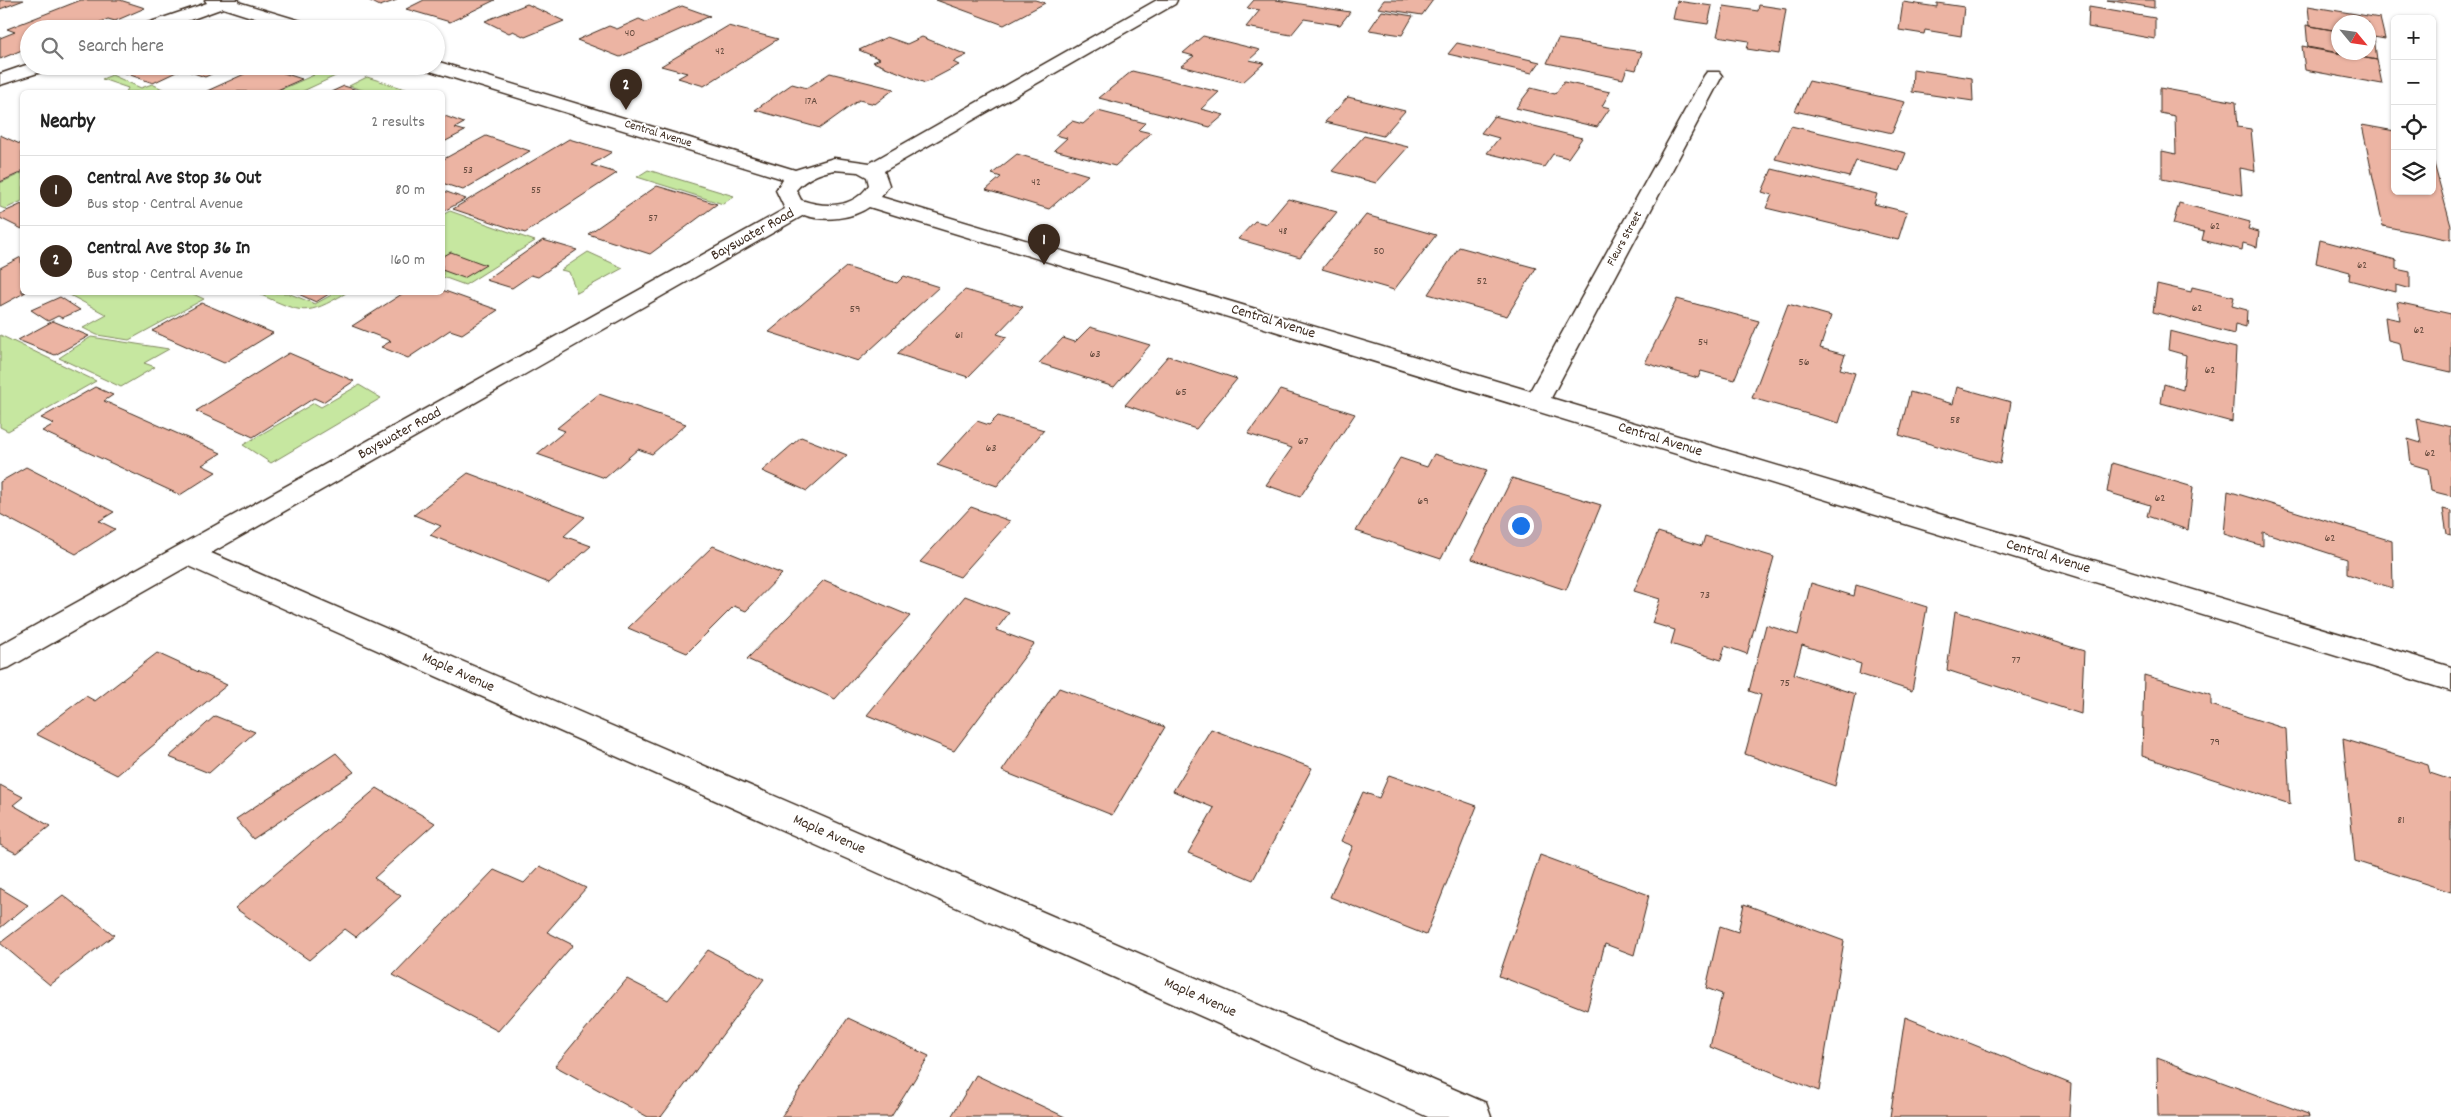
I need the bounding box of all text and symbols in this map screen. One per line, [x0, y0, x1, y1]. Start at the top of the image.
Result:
north arrow [2331, 15, 2376, 60]
map controls [2391, 15, 2436, 195]
button: + [2391, 15, 2436, 60]
search box [20, 20, 445, 75]
house number: 40 [625, 26, 635, 42]
icon: search [38, 34, 66, 62]
text: Search here [78, 34, 164, 61]
house number: 42 [715, 44, 725, 60]
button: − [2391, 60, 2436, 105]
pin: 2 [610, 69, 642, 110]
house number: 17A [805, 94, 817, 110]
button: locate [2391, 105, 2436, 150]
text: Nearby [40, 108, 95, 138]
text: 2 results [371, 111, 425, 134]
street label: Central Avenue [622, 116, 694, 152]
button: layers [2391, 150, 2436, 195]
house number: 53 [463, 163, 473, 179]
text: Central Ave Stop 36 Out [87, 166, 262, 193]
house number: 42 [1031, 175, 1041, 191]
text: 1 [54, 179, 58, 202]
text: 80 m [395, 179, 425, 202]
house number: 55 [531, 183, 541, 199]
text: Bus stop · Central Avenue [87, 193, 243, 216]
street label: Bayswater Road [707, 203, 799, 267]
street label: Fleurs Street [1603, 208, 1647, 269]
house number: 57 [648, 211, 658, 227]
house number: 62 [2210, 219, 2220, 235]
pin: 1 [1028, 224, 1060, 265]
house number: 48 [1279, 224, 1287, 240]
text: Central Ave Stop 36 In [87, 236, 250, 263]
house number: 50 [1373, 244, 1385, 260]
text: 2 [53, 249, 60, 272]
text: 160 m [390, 249, 425, 272]
house number: 62 [2357, 258, 2367, 274]
text: Bus stop · Central Avenue [87, 263, 243, 286]
house number: 52 [1477, 273, 1487, 290]
street label: Central Avenue [1228, 299, 1318, 345]
house number: 62 [2191, 300, 2203, 317]
house number: 59 [849, 301, 861, 318]
house number: 62 [2413, 322, 2425, 339]
house number: 61 [955, 327, 963, 344]
house number: 54 [1698, 334, 1708, 351]
house number: 63 [1089, 346, 1101, 363]
house number: 56 [1798, 354, 1810, 371]
house number: 62 [2204, 362, 2216, 379]
house number: 65 [1175, 384, 1187, 401]
street label: Bayswater Road [354, 402, 446, 466]
house number: 58 [1950, 412, 1960, 429]
street label: Central Avenue [1615, 417, 1705, 463]
house number: 67 [1298, 433, 1309, 450]
house number: 63 [985, 440, 997, 457]
house number: 62 [2424, 445, 2436, 462]
house number: 62 [2154, 490, 2166, 507]
house number: 69 [1417, 493, 1429, 510]
your location [1508, 513, 1534, 539]
house number: 62 [2324, 530, 2336, 547]
street label: Central Avenue [2003, 534, 2093, 580]
house number: 73 [1700, 587, 1710, 604]
street label: Maple Avenue [418, 647, 498, 699]
house number: 77 [2011, 652, 2021, 669]
house number: 75 [1780, 675, 1790, 692]
house number: 79 [2210, 734, 2220, 751]
street label: Maple Avenue [789, 809, 869, 861]
house number: 81 [2397, 812, 2405, 829]
street label: Maple Avenue [1160, 972, 1240, 1024]

